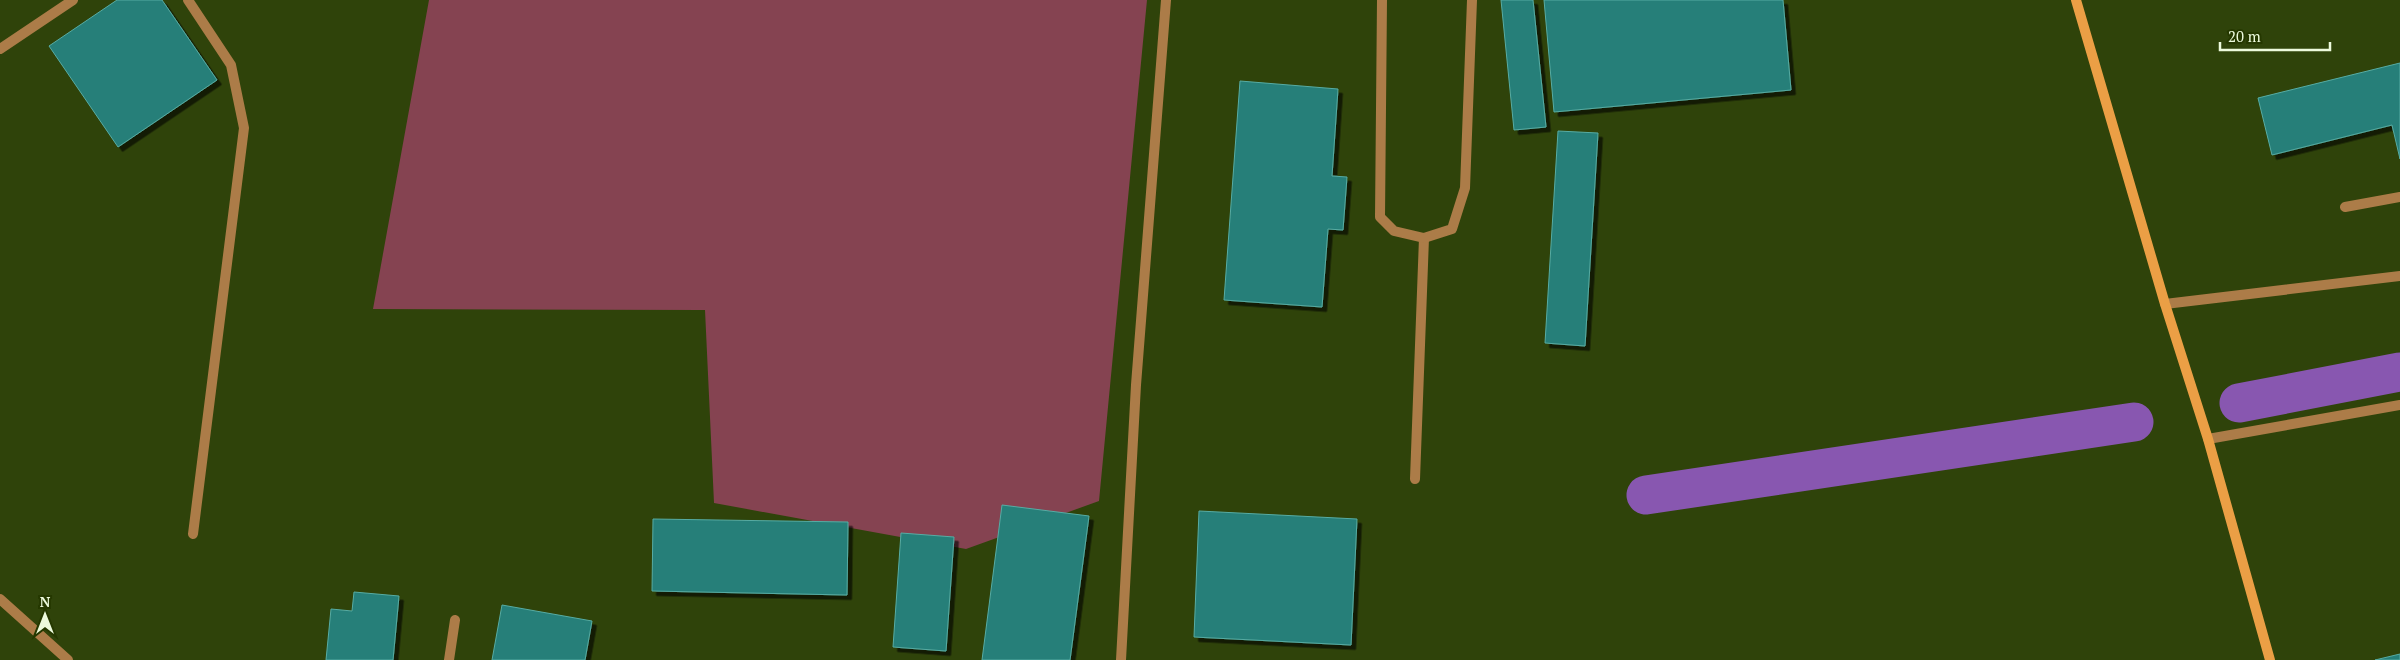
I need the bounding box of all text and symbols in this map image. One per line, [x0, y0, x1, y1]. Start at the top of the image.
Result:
scale bar [2220, 20, 2330, 52]
text: 20 m [2228, 26, 2261, 46]
north arrow [20, 590, 70, 640]
text: N [40, 592, 51, 611]

